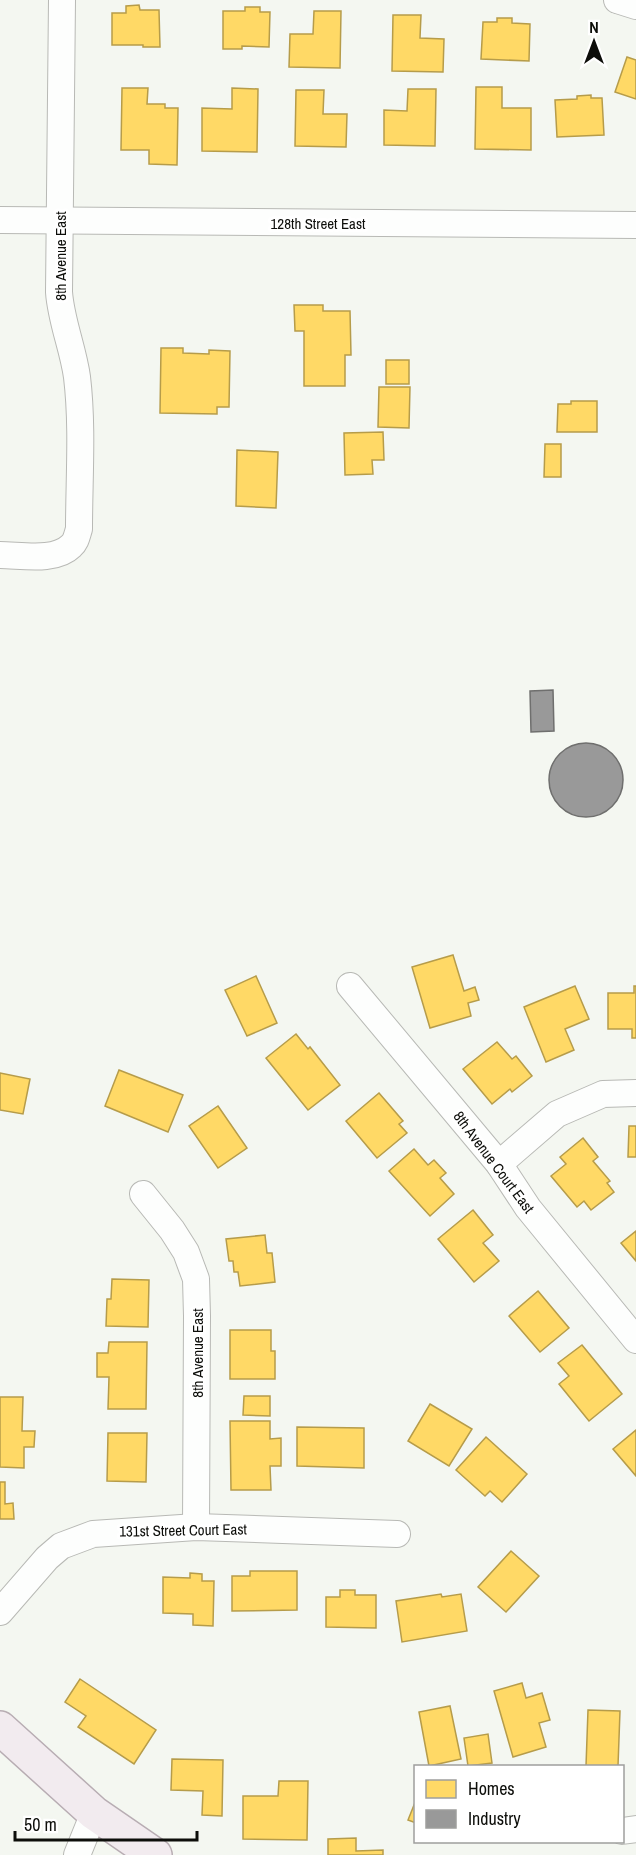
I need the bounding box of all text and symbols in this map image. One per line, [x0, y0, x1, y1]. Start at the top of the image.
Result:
north arrow [564, 12, 624, 72]
text: N [589, 16, 599, 38]
street label: 8th Avenue East [50, 211, 71, 301]
street label: 128th Street East [270, 213, 366, 234]
street label: 8th Avenue Court East [449, 1107, 540, 1218]
street label: 8th Avenue East [187, 1308, 208, 1398]
street label: 131st Street Court East [119, 1518, 248, 1542]
legend [414, 1765, 624, 1843]
text: Homes [468, 1776, 515, 1801]
scale bar [15, 1804, 196, 1842]
text: Industry [468, 1806, 521, 1831]
text: 50 m [24, 1812, 57, 1837]

